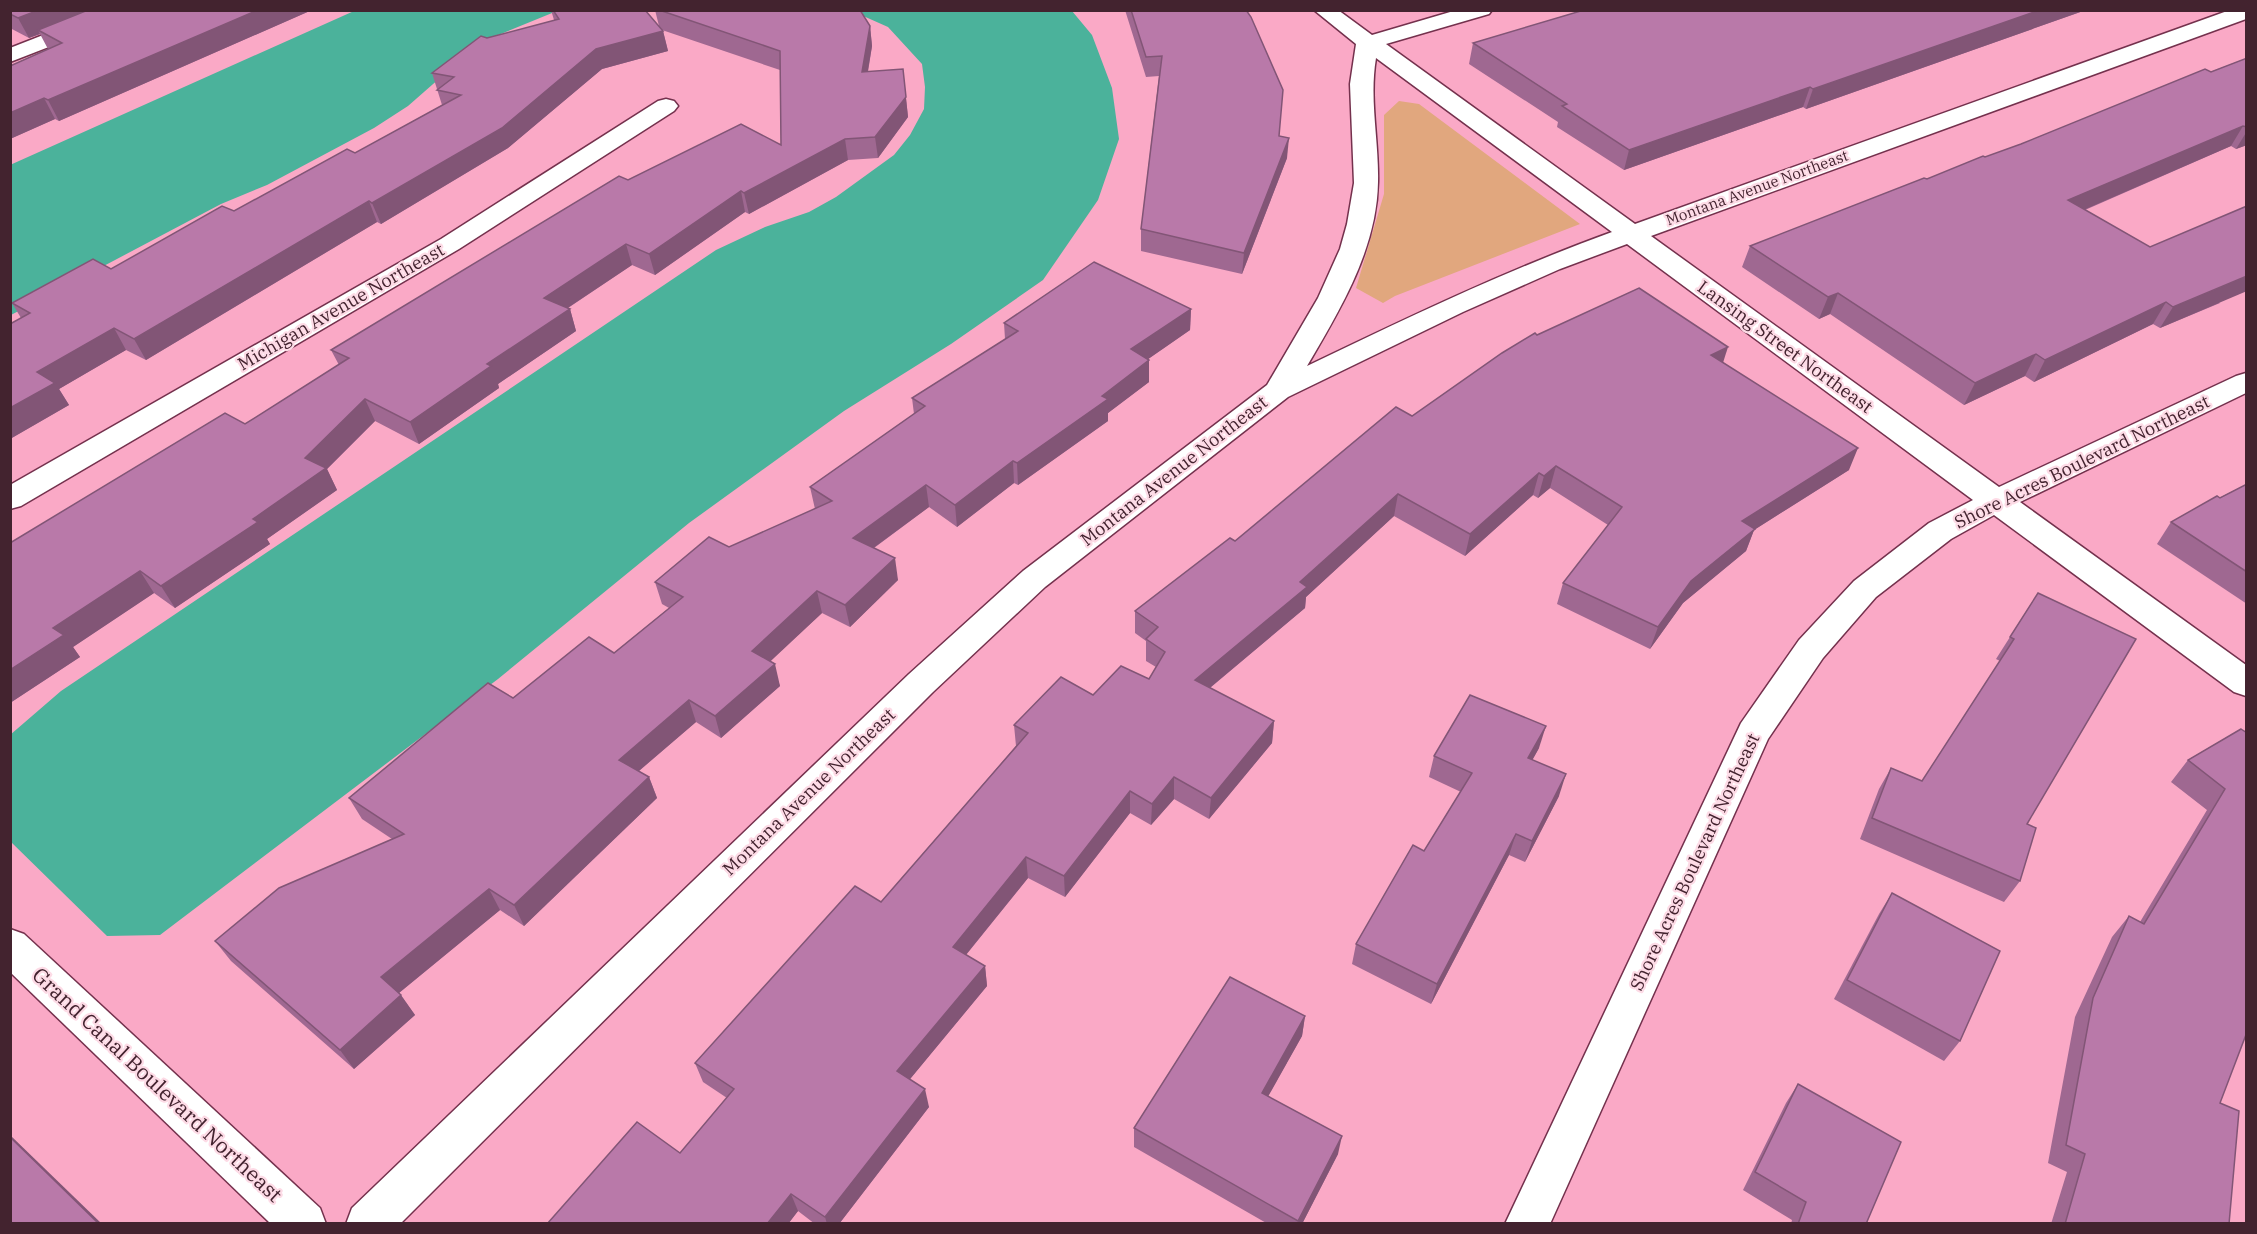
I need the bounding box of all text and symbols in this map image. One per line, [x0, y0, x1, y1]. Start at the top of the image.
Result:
street label: Montana Avenue Northeast [1663, 146, 1851, 229]
street label: Michigan Avenue Northeast [233, 238, 448, 375]
street label: Lansing Street Northeast [1693, 275, 1877, 418]
street label: Montana Avenue Northeast [1076, 390, 1272, 551]
street label: Shore Acres Boulevard Northeast [1950, 390, 2213, 533]
street label: Montana Avenue Northeast [718, 703, 900, 880]
street label: Shore Acres Boulevard Northeast [1625, 730, 1764, 994]
street label: Grand Canal Boulevard Northeast [27, 961, 289, 1208]

